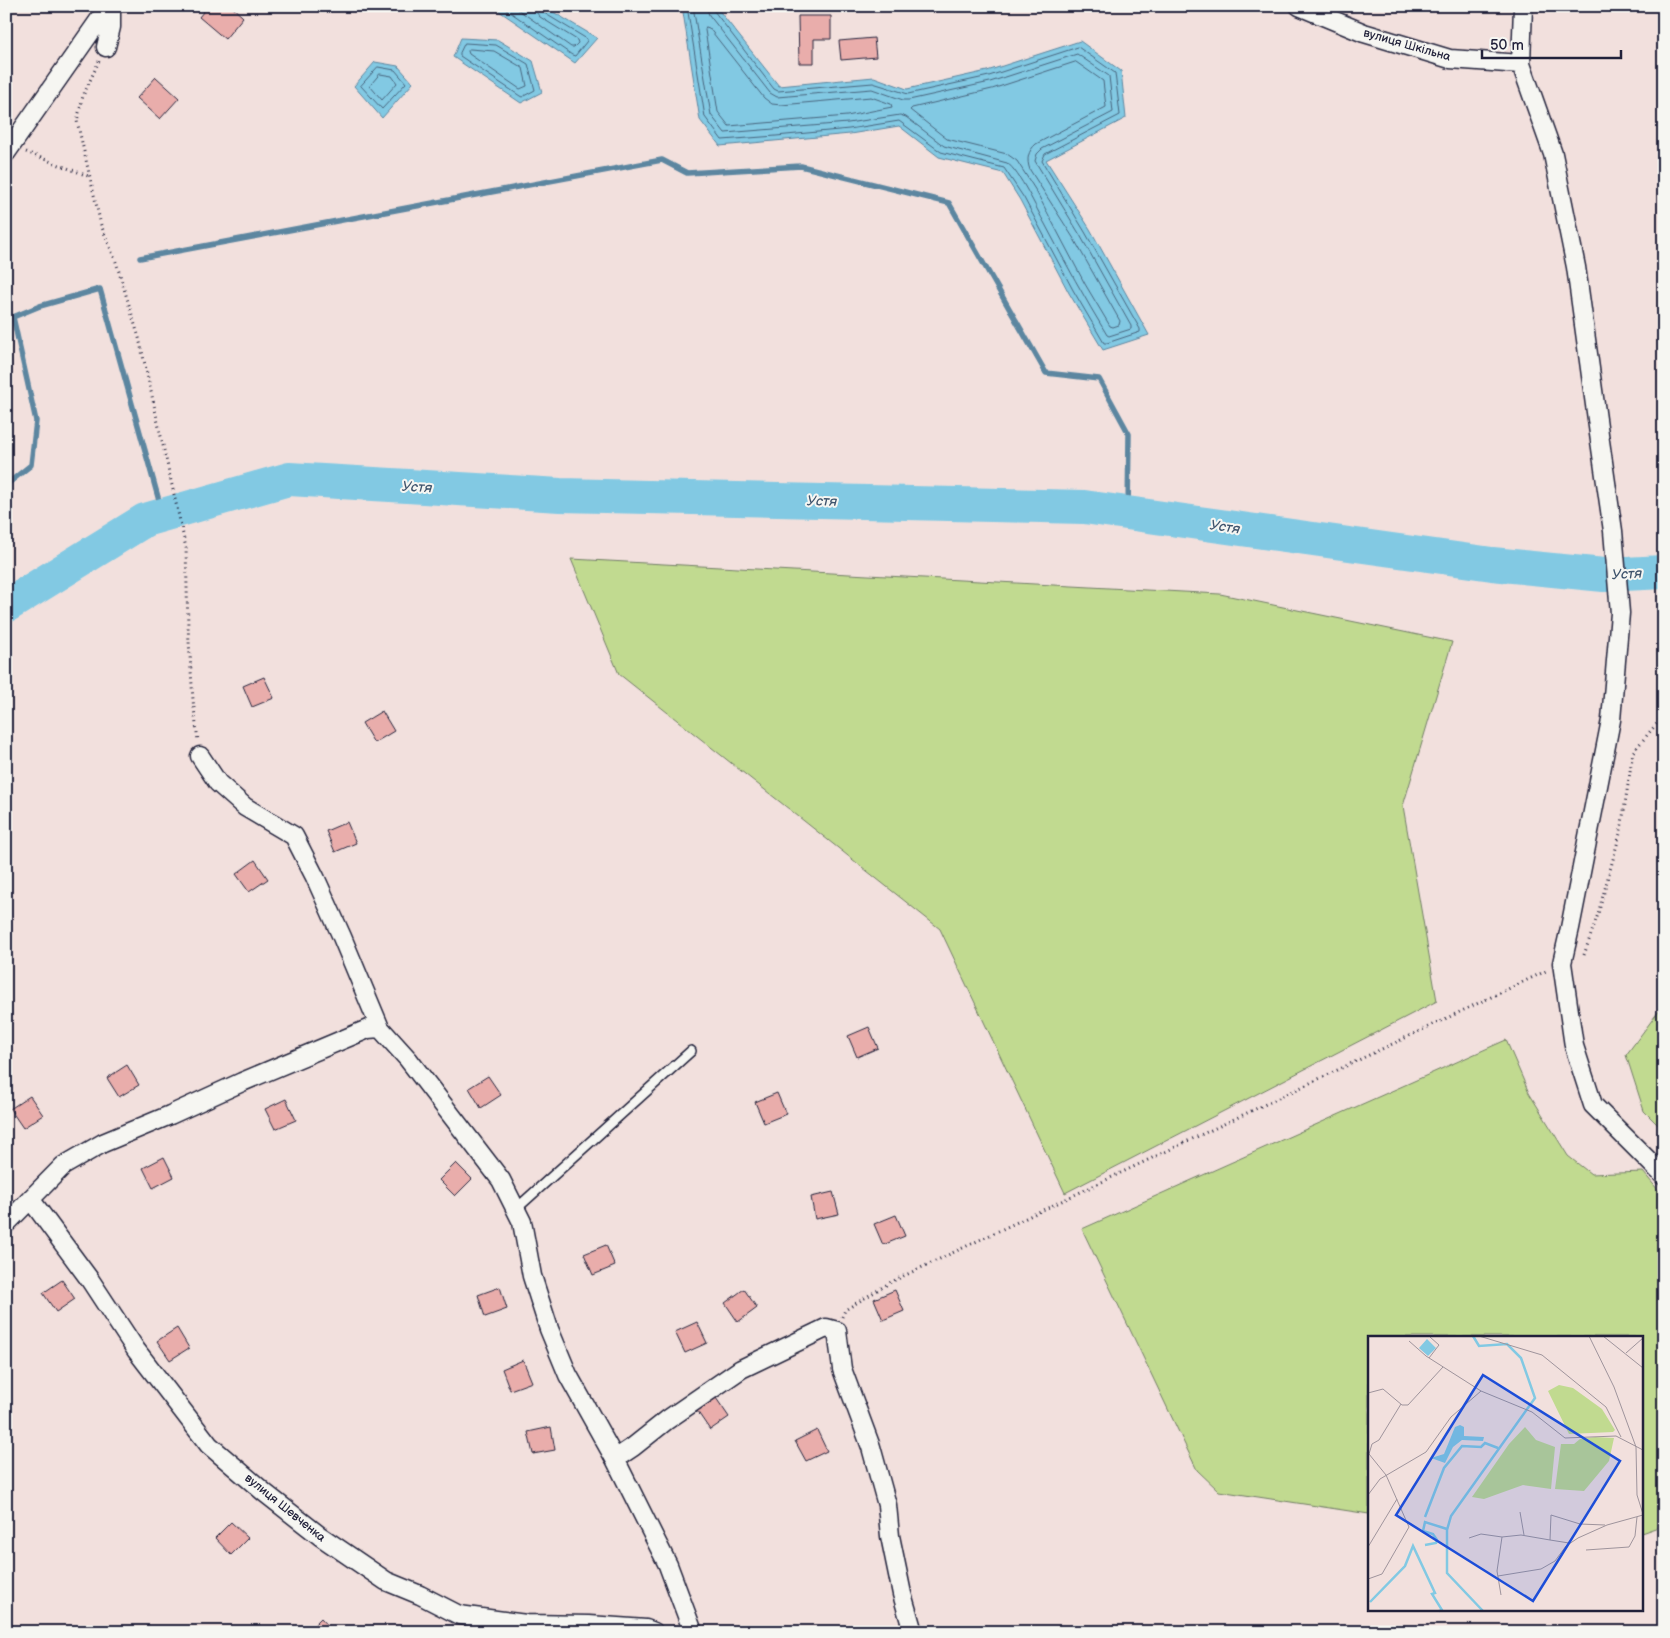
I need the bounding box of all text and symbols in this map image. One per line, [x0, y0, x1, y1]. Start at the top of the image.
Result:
street label: вулиця Шкільна [1362, 25, 1452, 65]
scale bar [1482, 28, 1621, 60]
text: 50 m [1490, 36, 1524, 55]
water label: Устя [401, 478, 433, 496]
water label: Устя [807, 492, 838, 510]
water label: Устя [1209, 516, 1241, 538]
water label: Устя [1611, 565, 1643, 583]
inset map [1368, 1336, 1642, 1610]
street label: вулиця Шевченка [241, 1471, 329, 1545]

